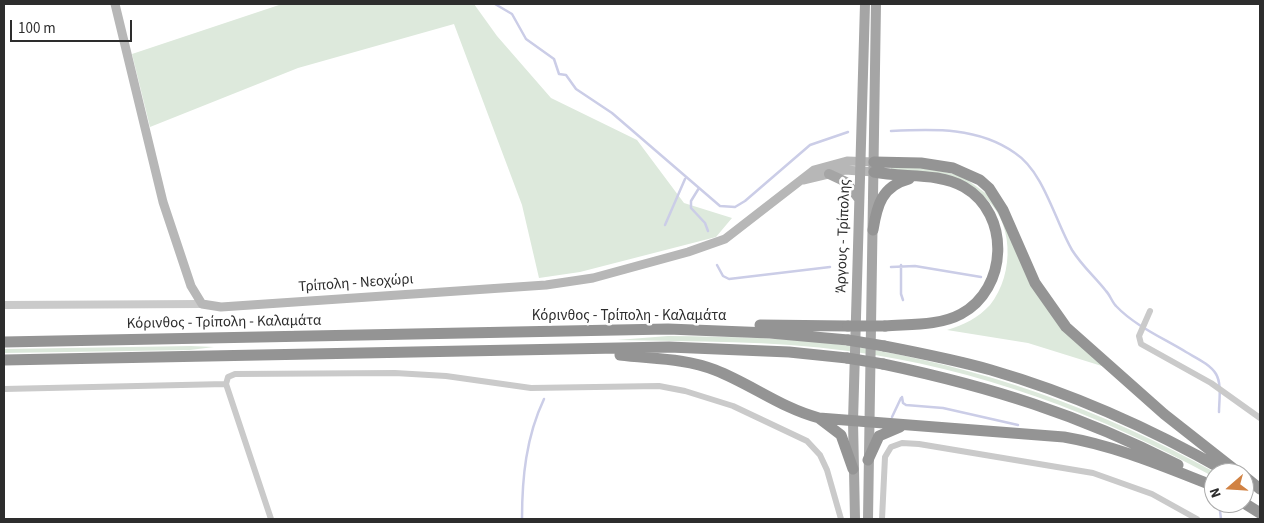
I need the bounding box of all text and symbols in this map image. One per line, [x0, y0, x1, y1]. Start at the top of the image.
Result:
scale bar [12, 10, 135, 42]
text: 100 m [18, 18, 56, 39]
street label: Άργους - Τρίπολης [833, 179, 855, 293]
street label: Τρίπολη - Νεοχώρι [298, 271, 414, 297]
street label: Κόρινθος - Τρίπολη - Καλαμάτα [532, 308, 726, 326]
street label: Κόρινθος - Τρίπολη - Καλαμάτα [127, 312, 321, 334]
north arrow [1204, 463, 1254, 513]
text: N [1205, 485, 1227, 500]

